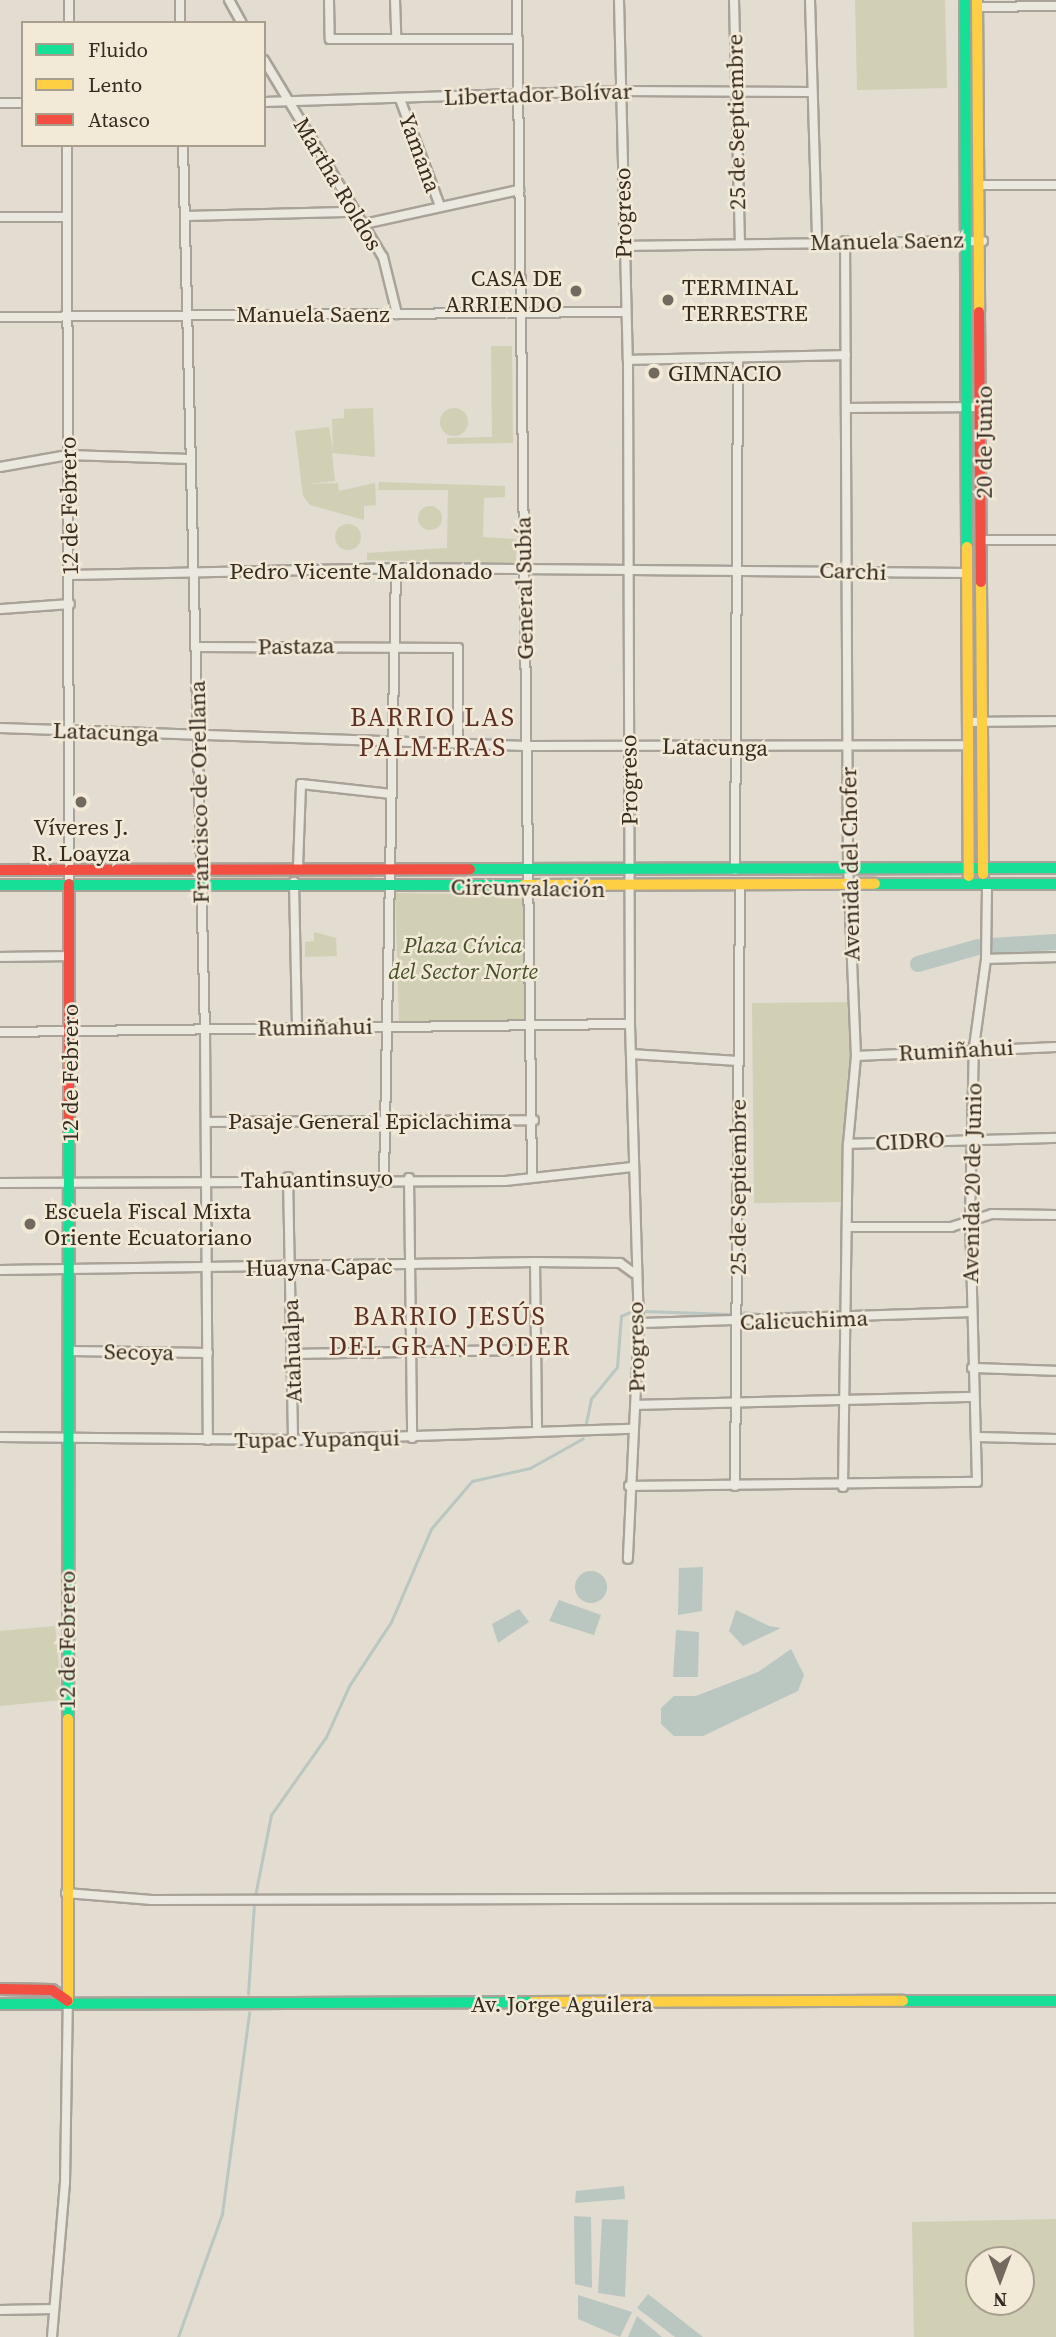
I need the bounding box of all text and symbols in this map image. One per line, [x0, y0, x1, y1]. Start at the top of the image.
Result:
legend [21, 21, 266, 147]
street label: 25 de Septiembre [721, 34, 751, 210]
text: Fluido [88, 35, 148, 64]
text: Lento [88, 70, 142, 99]
street label: Libertador Bolívar [443, 77, 633, 111]
text: Atasco [88, 105, 150, 134]
street label: Yamana [393, 110, 447, 196]
street label: Martha Roldos [288, 113, 388, 255]
street label: Progreso [608, 167, 638, 259]
street label: Manuela Saenz [810, 226, 964, 256]
place label: CASA DE ARRIENDO [445, 264, 562, 318]
place label: TERMINAL TERRESTRE [682, 273, 808, 327]
marker: CASA DE ARRIENDO [568, 283, 584, 299]
marker: TERMINAL TERRESTRE [660, 292, 676, 308]
street label: Manuela Saenz [236, 300, 390, 328]
place label: GIMNACIO [668, 359, 782, 387]
marker: GIMNACIO [646, 365, 662, 381]
street label: 20 de Junio [970, 385, 998, 499]
street label: 12 de Febrero [54, 436, 84, 576]
street label: General Subía [509, 516, 539, 660]
street label: Carchi [819, 556, 887, 586]
street label: Pedro Vicente Maldonado [229, 557, 493, 585]
street label: Pastaza [257, 632, 335, 660]
street label: Francisco de Orellana [183, 680, 215, 904]
district label: BARRIO LAS PALMERAS [351, 702, 515, 764]
street label: Latacunga [52, 716, 160, 748]
street label: Latacunga [662, 732, 768, 762]
street label: Progreso [614, 734, 644, 826]
street label: Avenida del Chofer [835, 767, 865, 961]
marker: Víveres J. R. Loayza [73, 794, 89, 810]
place label: Víveres J. R. Loayza [31, 813, 131, 867]
street label: Circunvalación [450, 873, 606, 903]
park label: Plaza Cívica del Sector Norte [388, 931, 538, 985]
street label: 12 de Febrero [56, 1004, 84, 1142]
street label: Rumiñahui [257, 1012, 373, 1042]
street label: Rumiñahui [898, 1033, 1014, 1067]
street label: Avenida 20 de Junio [956, 1082, 988, 1284]
street label: 25 de Septiembre [724, 1099, 752, 1275]
street label: Pasaje General Epiclachima [228, 1107, 512, 1135]
street label: CIDRO [875, 1125, 945, 1157]
street label: Tahuantinsuyo [241, 1164, 393, 1194]
place label: Escuela Fiscal Mixta Oriente Ecuatoriano [44, 1197, 252, 1251]
marker: Escuela Fiscal Mixta Oriente Ecuatoriano [22, 1216, 38, 1232]
street label: Huayna Capac [245, 1252, 393, 1282]
street label: Atahualpa [276, 1298, 308, 1404]
district label: BARRIO JESÚS DEL GRAN PODER [330, 1301, 570, 1362]
street label: Progreso [621, 1301, 651, 1393]
street label: Calicuchima [739, 1304, 869, 1336]
street label: Secoya [104, 1338, 174, 1366]
street label: Tupac Yupanqui [234, 1424, 400, 1454]
street label: 12 de Febrero [53, 1571, 81, 1709]
street label: Av. Jorge Aguilera [471, 1990, 653, 2018]
north arrow [965, 2246, 1035, 2316]
text: N [993, 2287, 1007, 2313]

